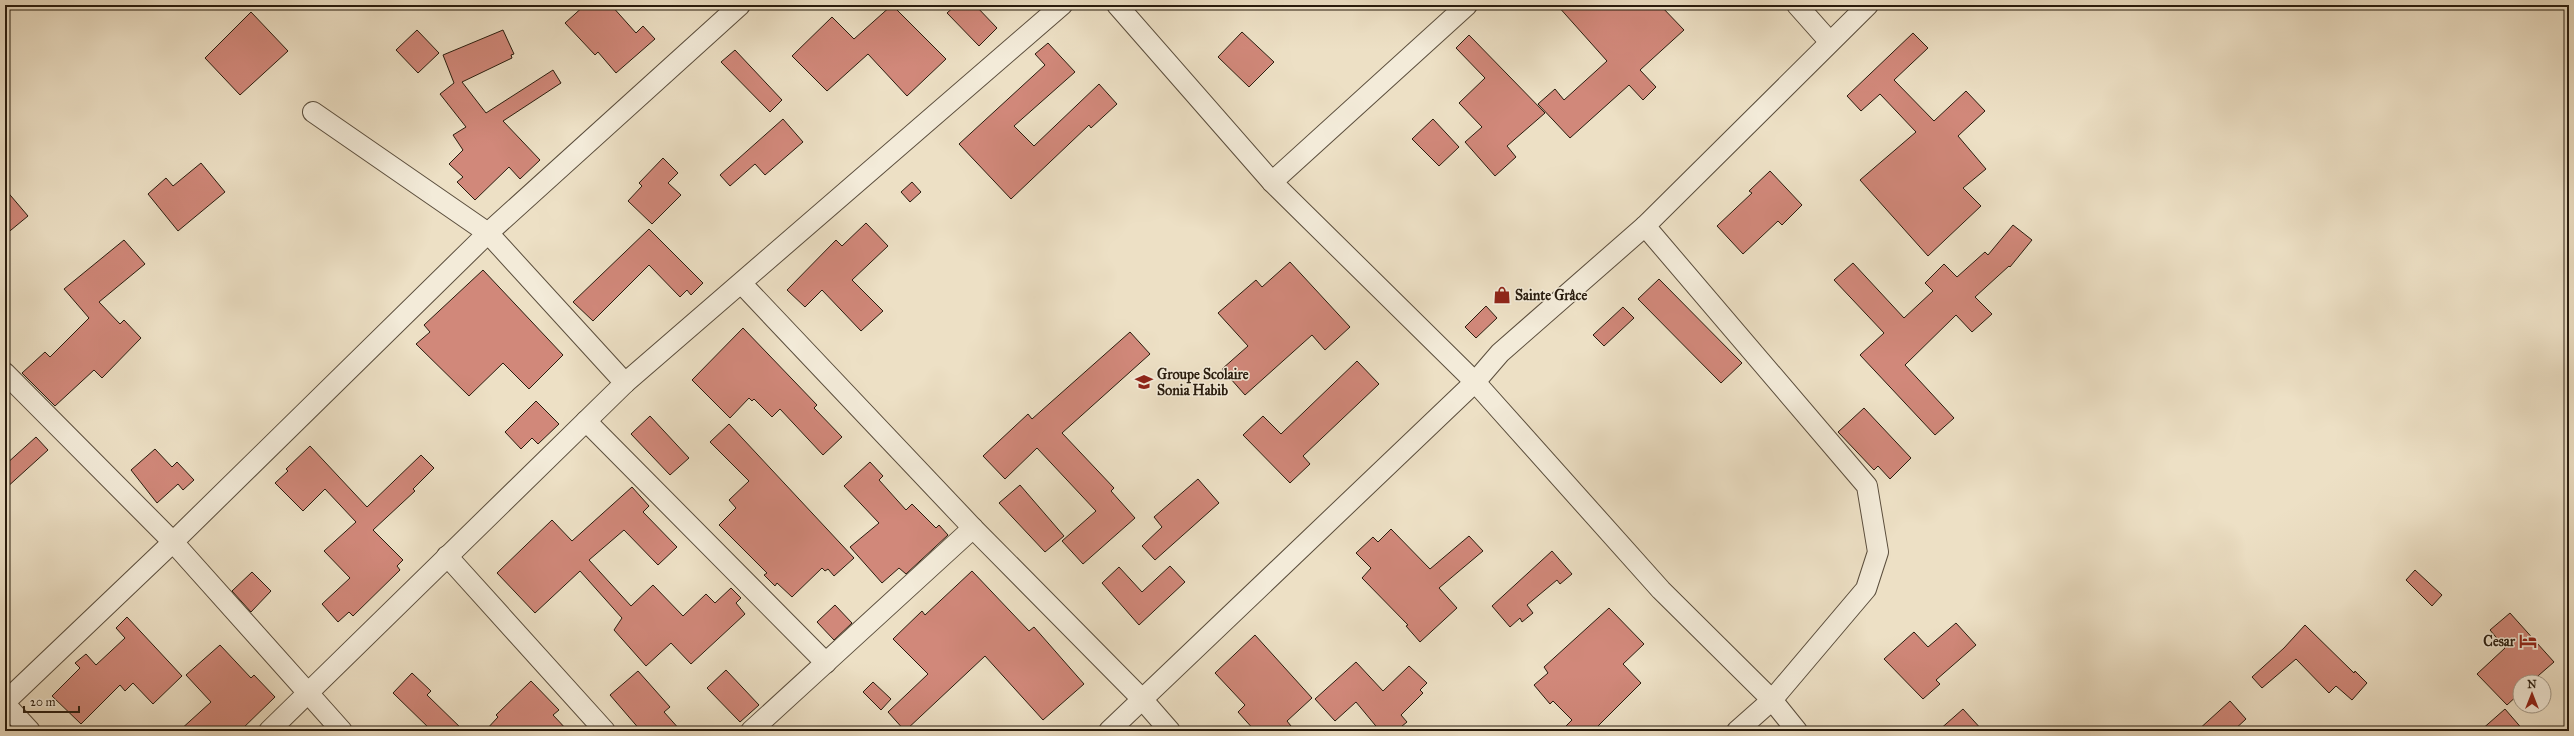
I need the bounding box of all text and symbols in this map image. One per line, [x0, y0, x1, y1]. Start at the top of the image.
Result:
shop icon: Sainte Grâce [1492, 285, 1512, 305]
place label: Sainte Grâce [1515, 287, 1587, 304]
place label: Groupe Scolaire Sonia Habib [1157, 366, 1249, 399]
school or university icon: Groupe Scolaire Sonia Habib [1134, 372, 1154, 392]
hotel icon: Cesar [2518, 631, 2538, 651]
place label: Cesar [2483, 633, 2516, 650]
north arrow [2512, 674, 2552, 714]
text: N [2527, 678, 2537, 691]
scale bar [24, 688, 79, 714]
text: 20 m [30, 695, 56, 709]

